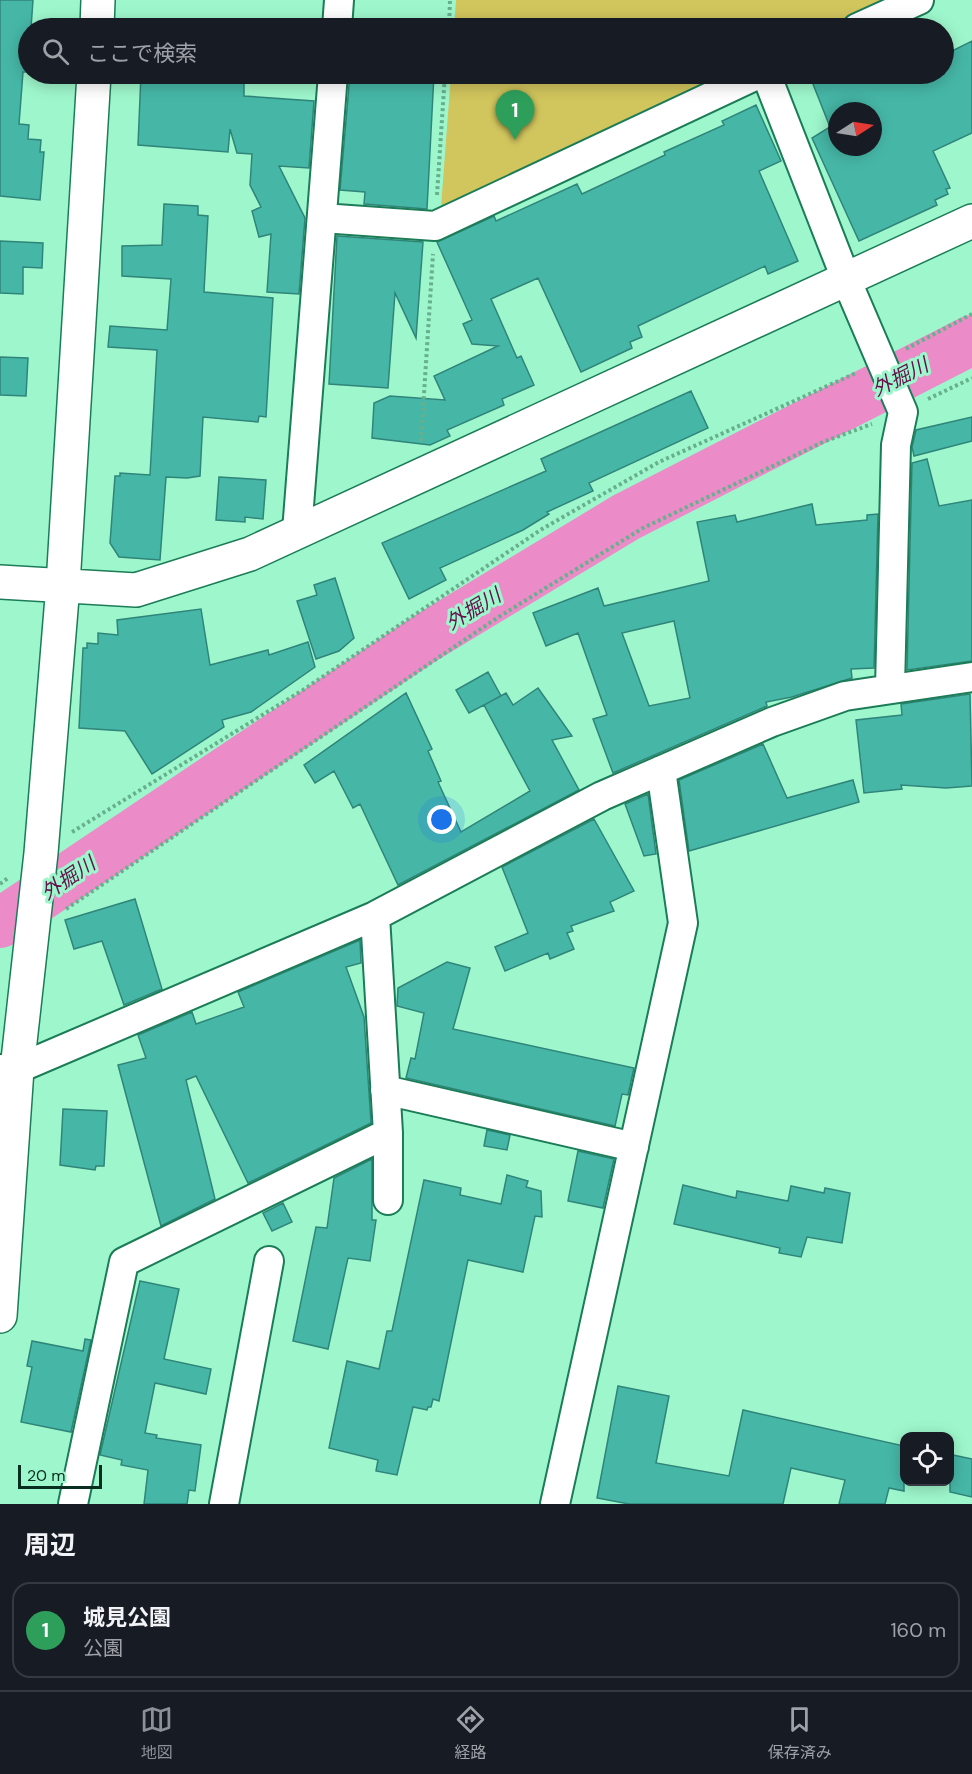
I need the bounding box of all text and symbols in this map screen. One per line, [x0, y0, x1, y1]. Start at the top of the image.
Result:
search box [18, 18, 954, 84]
icon: search [39, 35, 72, 68]
text: ここで検索 [87, 39, 197, 68]
pin: 1 [496, 90, 534, 140]
north arrow [828, 102, 882, 156]
water label: 外掘川 [867, 351, 934, 402]
water label: 外掘川 [441, 581, 507, 636]
your location [427, 805, 456, 834]
water label: 外掘川 [36, 849, 102, 906]
map controls [900, 1432, 954, 1486]
button: locate [900, 1432, 954, 1486]
scale bar [18, 1462, 102, 1490]
text: 20 m [27, 1465, 66, 1486]
text: 周辺 [24, 1528, 76, 1562]
text: 城見公園 [83, 1603, 171, 1632]
text: 1 [42, 1617, 49, 1643]
text: 160 m [890, 1617, 946, 1643]
text: 公園 [83, 1635, 123, 1661]
tab: 地図 [140, 1703, 173, 1763]
tab: 経路 [454, 1703, 487, 1763]
tab: 保存済み [768, 1703, 832, 1763]

